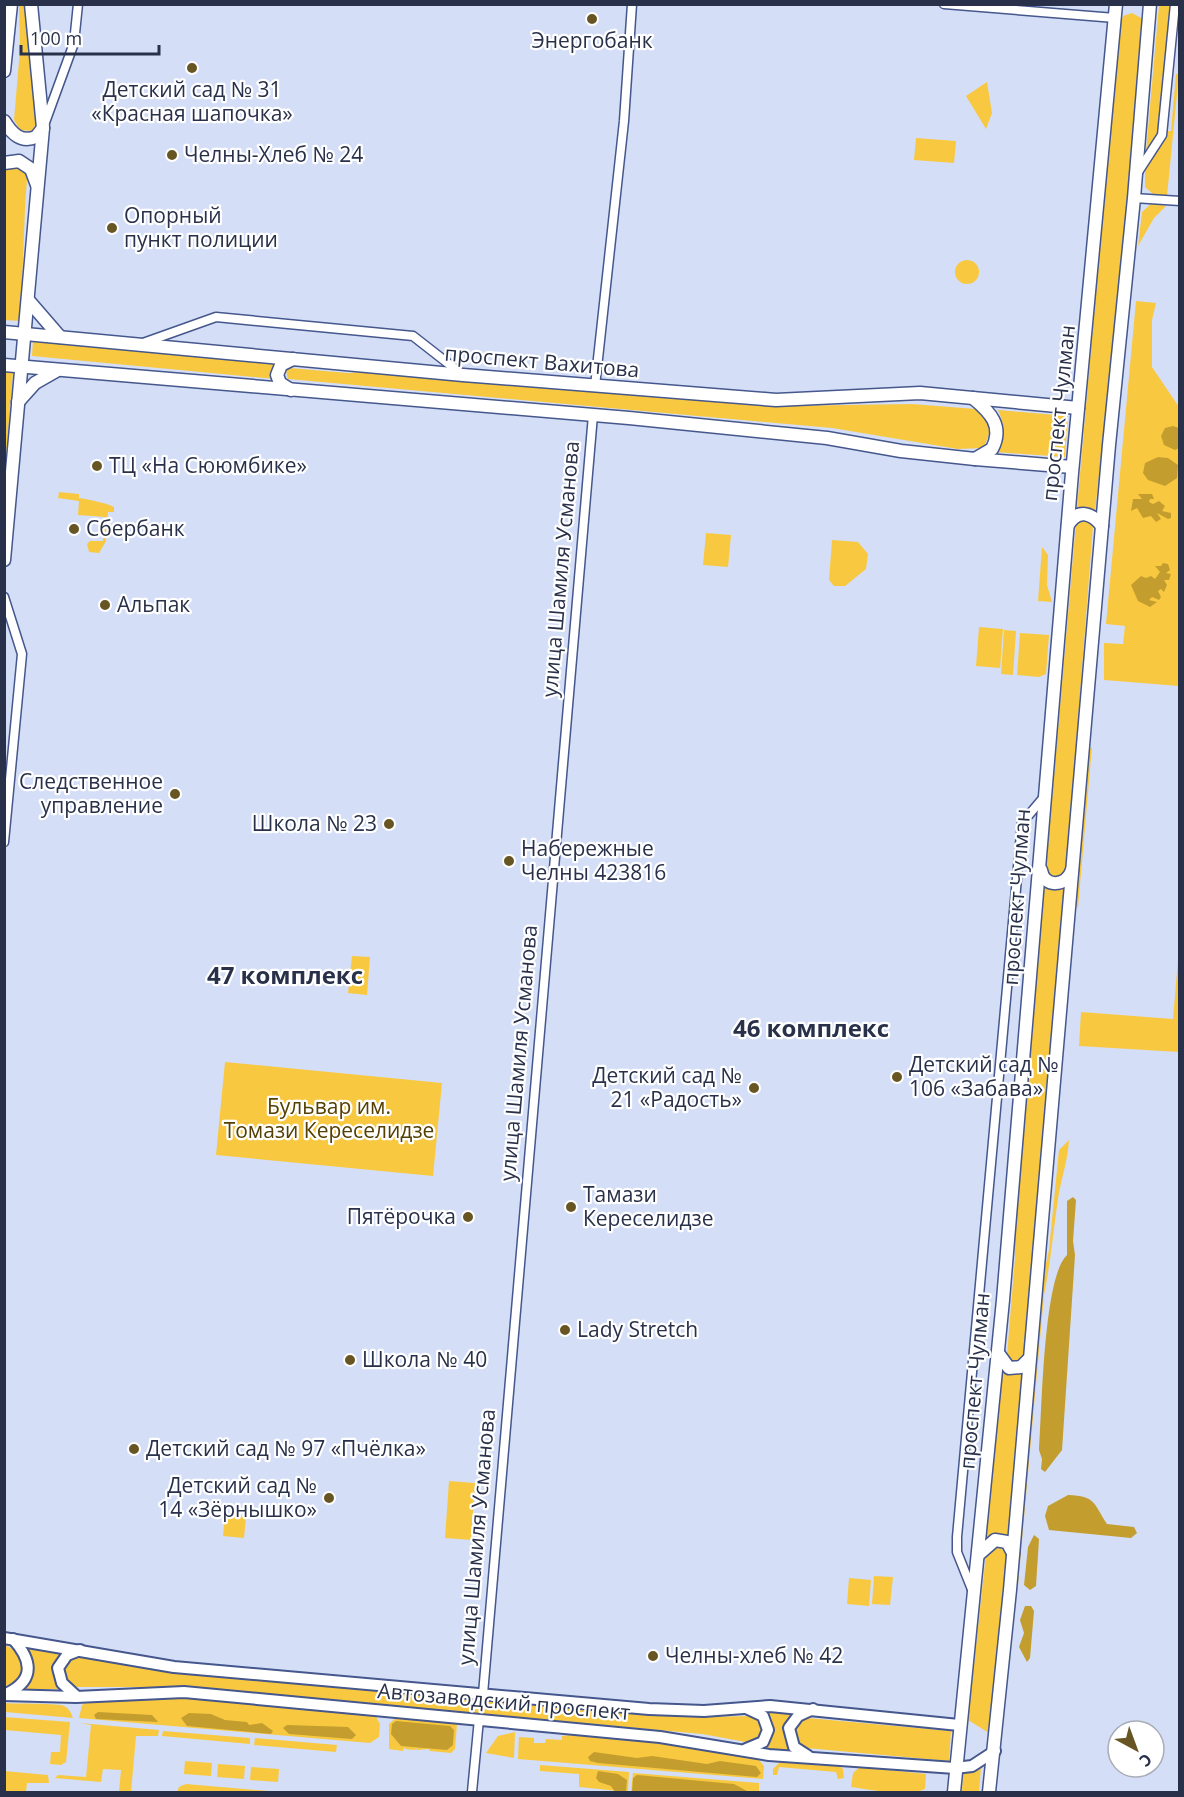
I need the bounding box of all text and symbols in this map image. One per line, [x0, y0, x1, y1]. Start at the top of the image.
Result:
marker: Энергобанк [585, 12, 599, 26]
scale bar [21, 18, 159, 56]
text: 100 m [30, 26, 82, 50]
place label: Энергобанк [531, 26, 653, 54]
marker: Детский сад № 31 «Красная шапочка» [185, 61, 199, 75]
place label: Детский сад № 31 «Красная шапочка» [91, 75, 293, 127]
place label: Челны-Хлеб № 24 [184, 140, 363, 168]
marker: Челны-Хлеб № 24 [165, 148, 179, 162]
place label: Опорный пункт полиции [124, 201, 278, 253]
marker: Опорный пункт полиции [105, 221, 119, 235]
street label: проспект Чулман [1035, 323, 1081, 502]
street label: проспект Вахитова [444, 339, 641, 383]
street label: улица Шамиля Усманова [535, 440, 585, 698]
place label: ТЦ «На Сююмбике» [109, 451, 307, 479]
marker: ТЦ «На Сююмбике» [90, 459, 104, 473]
place label: Сбербанк [86, 514, 185, 542]
marker: Сбербанк [67, 522, 81, 536]
place label: Альпак [117, 590, 190, 618]
marker: Альпак [98, 598, 112, 612]
place label: Следственное управление [19, 767, 163, 819]
marker: Следственное управление [168, 787, 182, 801]
street label: проспект Чулман [996, 808, 1036, 986]
place label: Школа № 23 [252, 809, 377, 837]
marker: Школа № 23 [382, 817, 396, 831]
place label: Набережные Челны 423816 [521, 834, 666, 886]
marker: Набережные Челны 423816 [502, 854, 516, 868]
street label: улица Шамиля Усманова [493, 924, 543, 1182]
district label: 47 комплекс [207, 958, 363, 991]
district label: 46 комплекс [733, 1011, 889, 1044]
place label: Детский сад № 106 «Забава» [909, 1050, 1059, 1102]
place label: Детский сад № 21 «Радость» [592, 1061, 742, 1113]
marker: Детский сад № 106 «Забава» [890, 1070, 904, 1084]
marker: Детский сад № 21 «Радость» [747, 1081, 761, 1095]
park label: Бульвар им. Томази Кереселидзе [224, 1092, 434, 1144]
place label: Тамази Кереселидзе [583, 1180, 713, 1232]
marker: Тамази Кереселидзе [564, 1200, 578, 1214]
place label: Пятёрочка [347, 1202, 456, 1230]
marker: Пятёрочка [461, 1210, 475, 1224]
street label: проспект Чулман [952, 1292, 996, 1470]
place label: Lady Stretch [577, 1315, 698, 1343]
marker: Lady Stretch [558, 1323, 572, 1337]
place label: Школа № 40 [362, 1345, 487, 1373]
marker: Школа № 40 [343, 1353, 357, 1367]
street label: улица Шамиля Усманова [451, 1408, 501, 1666]
place label: Детский сад № 97 «Пчёлка» [146, 1434, 426, 1462]
marker: Детский сад № 97 «Пчёлка» [127, 1442, 141, 1456]
place label: Детский сад № 14 «Зёрнышко» [158, 1471, 317, 1523]
marker: Детский сад № 14 «Зёрнышко» [322, 1491, 336, 1505]
place label: Челны-хлеб № 42 [665, 1641, 843, 1669]
marker: Челны-хлеб № 42 [646, 1649, 660, 1663]
street label: Автозаводский проспект [377, 1676, 632, 1726]
north arrow [1106, 1719, 1166, 1779]
text: С [1135, 1749, 1157, 1772]

